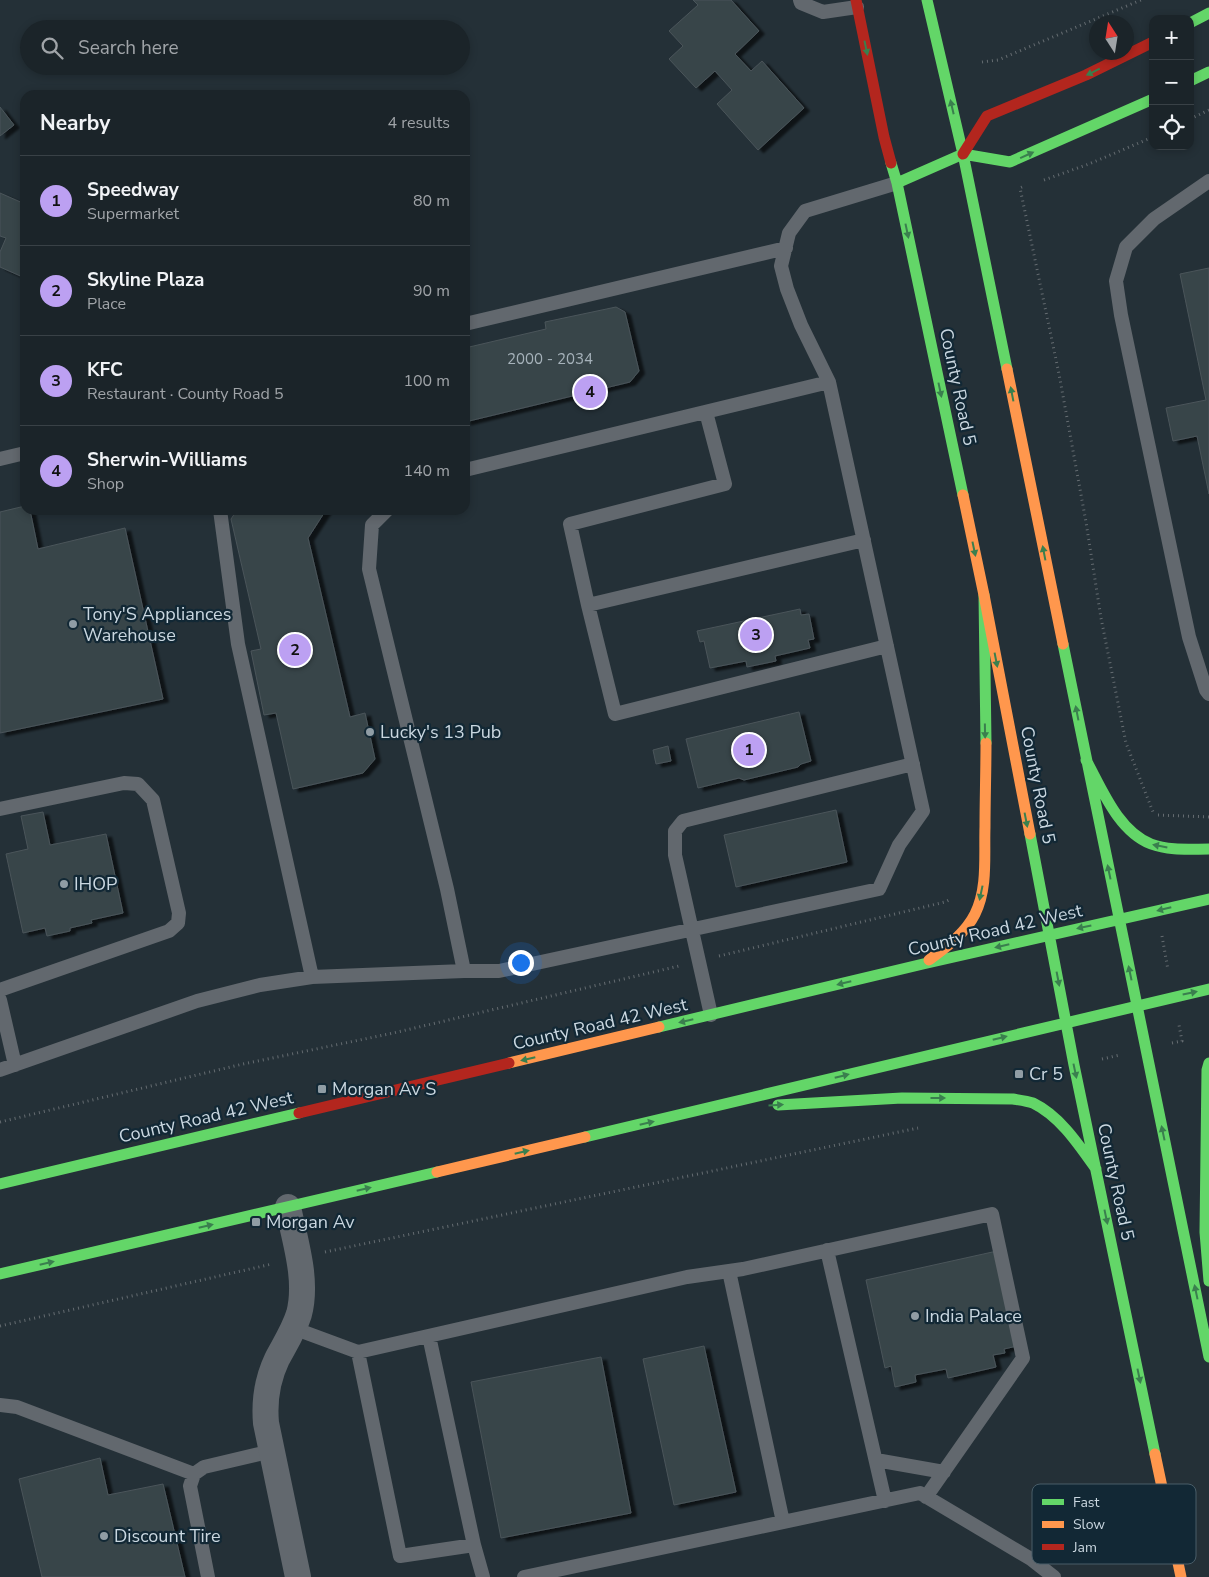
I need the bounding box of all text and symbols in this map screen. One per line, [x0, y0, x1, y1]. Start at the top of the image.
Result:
north arrow [1089, 15, 1134, 60]
map controls [1149, 15, 1194, 150]
button: + [1149, 15, 1194, 60]
search box [20, 20, 470, 75]
icon: search [38, 34, 66, 62]
text: Search here [78, 35, 179, 61]
one-way arrow [862, 40, 870, 56]
button: − [1149, 60, 1194, 105]
one-way arrow [1086, 67, 1101, 76]
one-way arrow [948, 99, 956, 114]
button: locate [1149, 105, 1194, 150]
text: Nearby [40, 109, 110, 137]
text: 4 results [388, 112, 450, 134]
one-way arrow [1020, 150, 1034, 158]
text: Speedway [87, 177, 179, 203]
text: 1 [51, 190, 61, 212]
text: 80 m [413, 190, 450, 212]
text: Supermarket [87, 203, 179, 225]
one-way arrow [903, 223, 911, 239]
text: Skyline Plaza [87, 267, 204, 293]
text: 2 [51, 280, 61, 302]
text: 90 m [413, 280, 450, 302]
text: Place [87, 293, 126, 315]
street label: County Road 5 [934, 326, 982, 448]
house number: 2000 - 2034 [507, 349, 593, 369]
text: KFC [87, 357, 123, 383]
text: 3 [51, 370, 61, 392]
text: 100 m [403, 370, 450, 392]
pin: 4 [574, 373, 606, 411]
one-way arrow [937, 382, 945, 398]
text: Restaurant · County Road 5 [87, 383, 284, 405]
one-way arrow [1008, 387, 1016, 402]
text: Sherwin-Williams [87, 447, 247, 473]
text: 4 [51, 460, 61, 482]
text: 140 m [403, 460, 450, 482]
text: Shop [87, 473, 124, 495]
one-way arrow [970, 541, 978, 556]
one-way arrow [1040, 546, 1048, 561]
place label: Tony'S Appliances Warehouse [83, 602, 231, 647]
pin: 3 [740, 616, 772, 654]
marker: Tony'S Appliances Warehouse [67, 618, 79, 630]
pin: 2 [279, 631, 311, 669]
one-way arrow [993, 652, 1001, 668]
one-way arrow [1072, 704, 1080, 720]
place label: Lucky's 13 Pub [380, 720, 501, 744]
one-way arrow [982, 723, 990, 739]
street label: County Road 5 [1015, 724, 1061, 846]
marker: Lucky's 13 Pub [364, 726, 376, 738]
pin: 1 [733, 731, 765, 769]
one-way arrow [1023, 812, 1031, 828]
one-way arrow [1152, 841, 1168, 849]
one-way arrow [1105, 864, 1113, 880]
place label: IHOP [74, 872, 118, 896]
marker: IHOP [58, 878, 70, 890]
one-way arrow [977, 886, 985, 901]
street label: County Road 42 West [906, 898, 1085, 962]
one-way arrow [1157, 905, 1172, 913]
one-way arrow [1077, 923, 1092, 931]
one-way arrow [995, 942, 1010, 950]
your location [508, 950, 534, 976]
one-way arrow [1126, 966, 1134, 981]
one-way arrow [1054, 972, 1062, 987]
one-way arrow [837, 979, 852, 987]
one-way arrow [1182, 989, 1198, 997]
street label: County Road 42 West [511, 992, 690, 1056]
one-way arrow [679, 1017, 694, 1025]
one-way arrow [992, 1034, 1007, 1042]
one-way arrow [520, 1055, 535, 1063]
place label: Cr 5 [1029, 1062, 1063, 1086]
one-way arrow [1071, 1063, 1079, 1079]
marker: Cr 5 [1013, 1068, 1025, 1080]
one-way arrow [835, 1072, 850, 1080]
place label: Morgan Av S [332, 1077, 436, 1101]
marker: Morgan Av S [316, 1083, 328, 1095]
street label: County Road 42 West [117, 1085, 296, 1149]
one-way arrow [930, 1094, 946, 1102]
one-way arrow [768, 1100, 784, 1108]
one-way arrow [640, 1119, 655, 1127]
street label: County Road 5 [1092, 1121, 1140, 1243]
one-way arrow [1158, 1124, 1166, 1140]
one-way arrow [515, 1148, 530, 1156]
one-way arrow [356, 1185, 372, 1193]
one-way arrow [1102, 1209, 1110, 1225]
place label: Morgan Av [266, 1210, 355, 1234]
marker: Morgan Av [250, 1216, 262, 1228]
one-way arrow [198, 1222, 213, 1230]
one-way arrow [40, 1259, 55, 1267]
one-way arrow [1191, 1283, 1199, 1299]
place label: India Palace [925, 1304, 1022, 1328]
marker: India Palace [909, 1310, 921, 1322]
one-way arrow [1135, 1369, 1143, 1384]
legend [1032, 1484, 1196, 1564]
text: Fast [1073, 1493, 1099, 1512]
text: Slow [1073, 1515, 1105, 1534]
place label: Discount Tire [114, 1524, 221, 1548]
marker: Discount Tire [98, 1530, 110, 1542]
text: Jam [1072, 1538, 1097, 1557]

